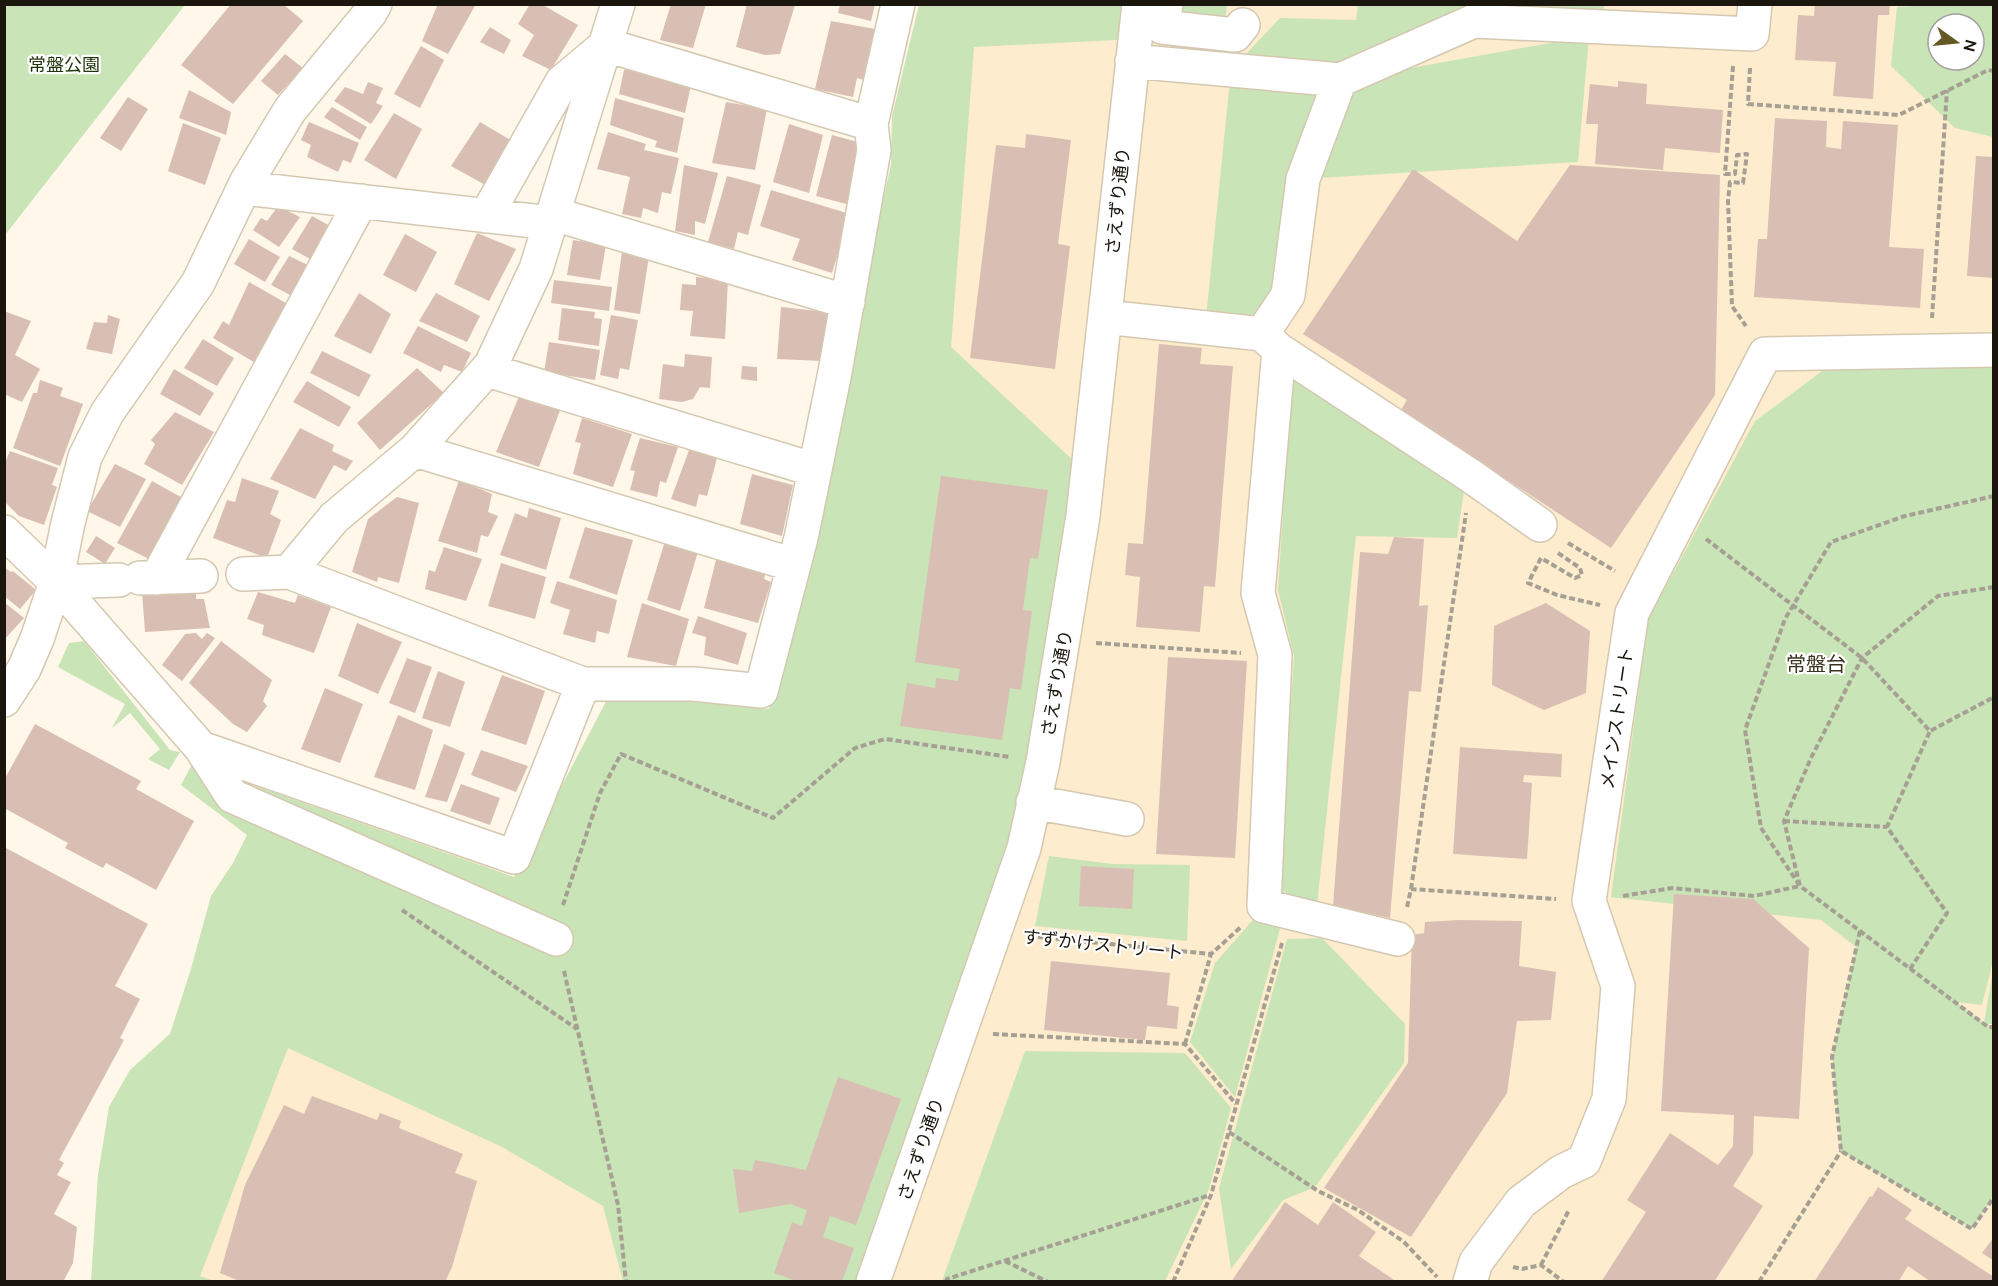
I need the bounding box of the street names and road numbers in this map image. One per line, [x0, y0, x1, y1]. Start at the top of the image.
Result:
street label: さえずり通り [1101, 146, 1133, 256]
street label: さえずり通り [1037, 628, 1075, 738]
street label: メインストリート [1596, 645, 1636, 791]
street label: すずかけストリート [1021, 926, 1185, 962]
street label: さえずり通り [893, 1095, 947, 1203]

